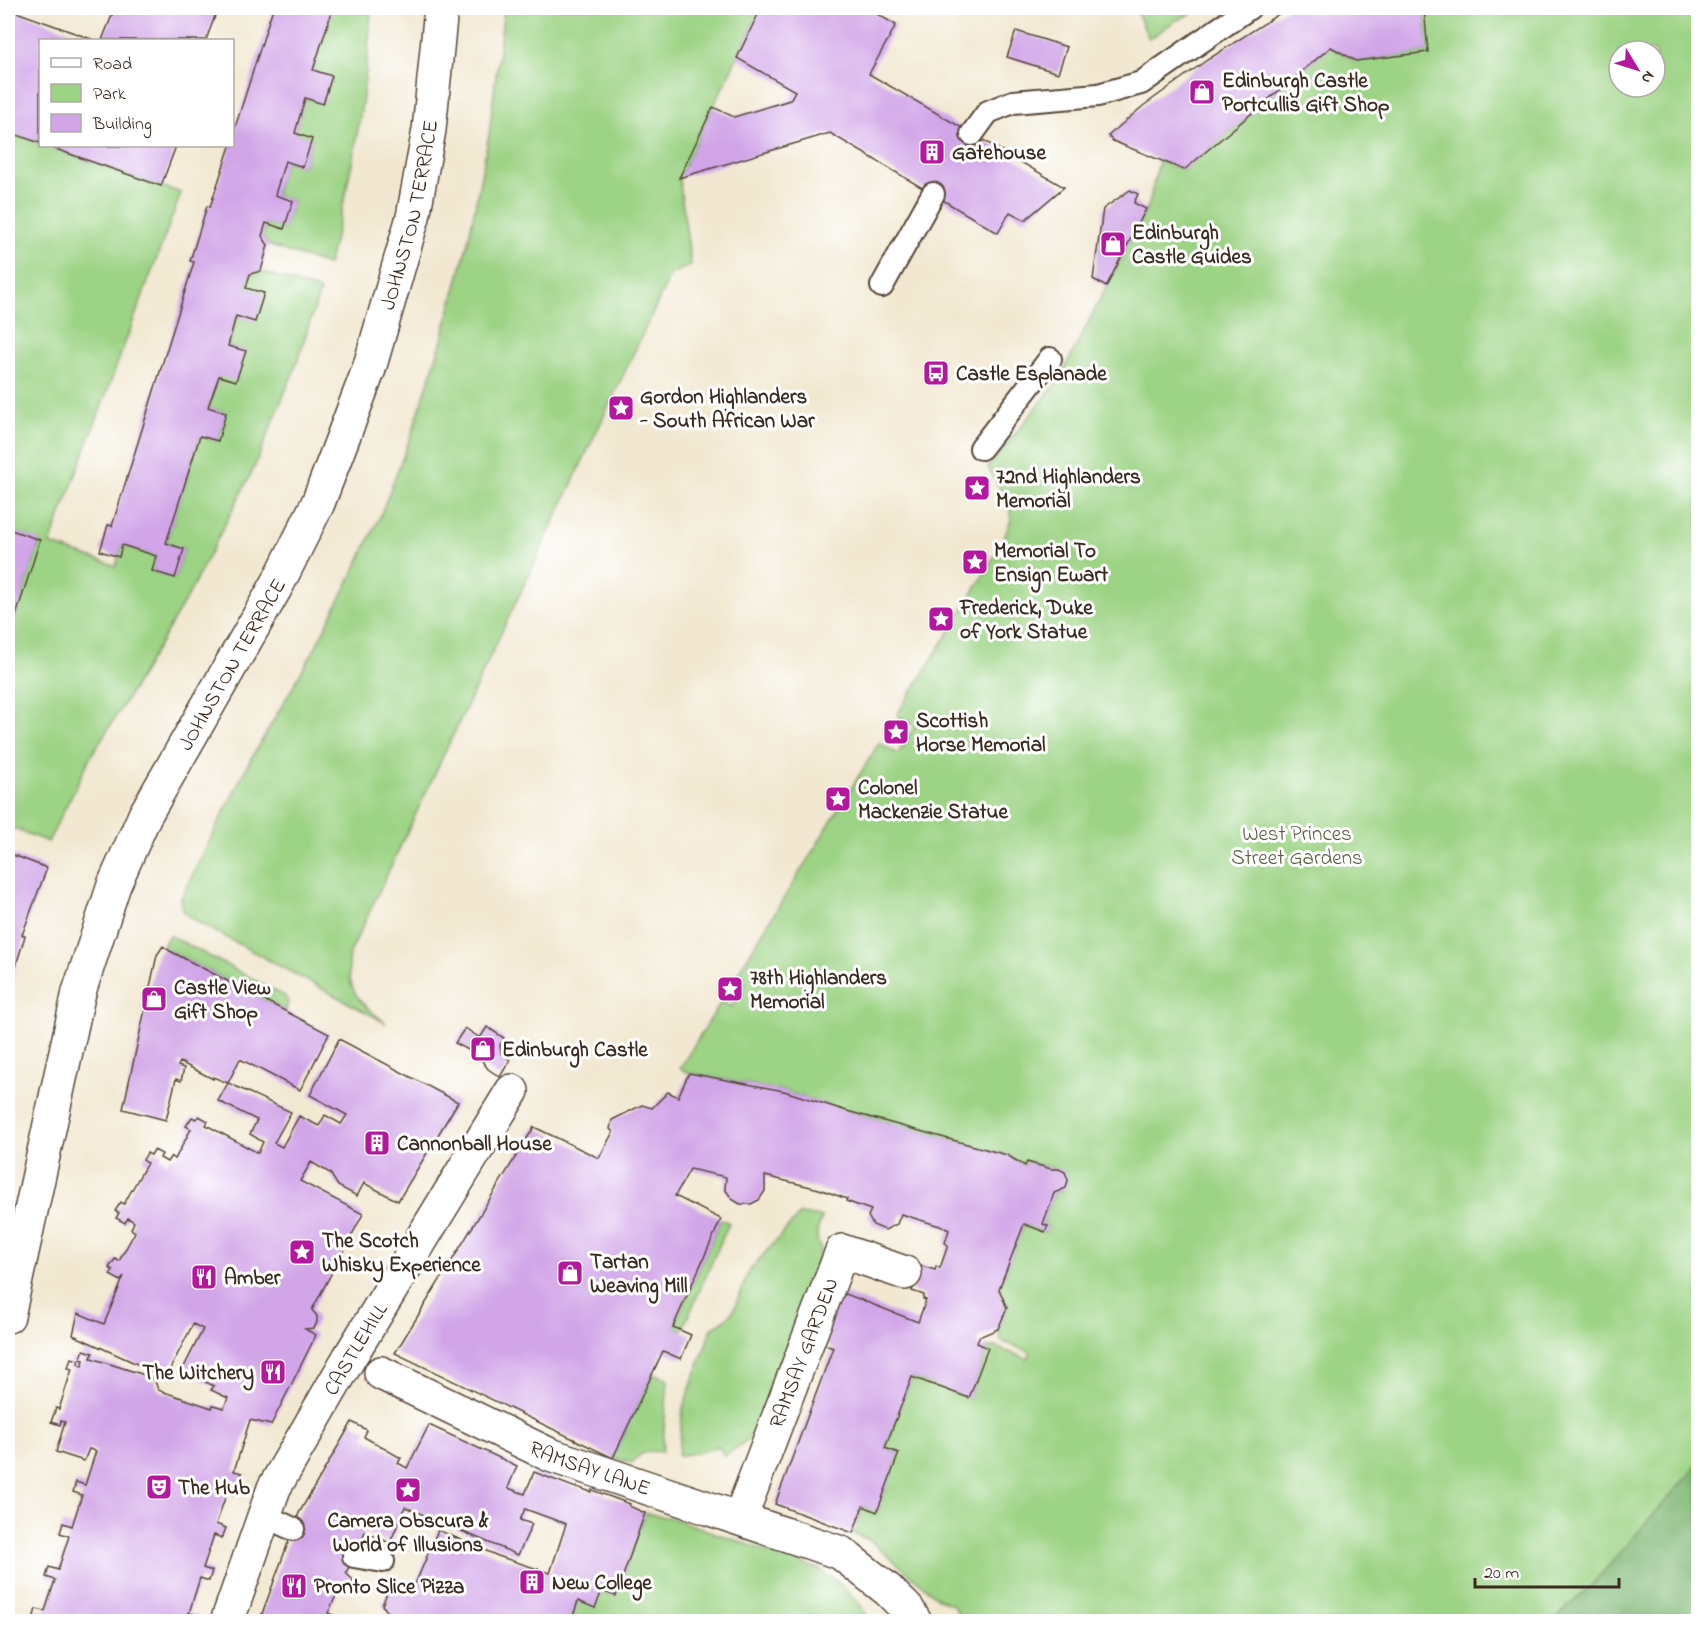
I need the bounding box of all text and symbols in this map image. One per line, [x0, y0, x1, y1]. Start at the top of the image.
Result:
legend [39, 39, 234, 147]
north arrow [1607, 39, 1667, 99]
text: Road [93, 52, 132, 78]
text: N [1634, 65, 1660, 89]
place label: Edinburgh Castle Portcullis Gift Shop [1222, 67, 1389, 121]
shop icon: Edinburgh Castle Portcullis Gift Shop [1187, 77, 1217, 107]
text: Park [93, 82, 126, 108]
text: Building [92, 112, 152, 139]
street label: JOHNSTON TERRACE [374, 119, 447, 314]
building icon: Gatehouse [917, 137, 947, 167]
place label: Gatehouse [952, 139, 1047, 169]
place label: Edinburgh Castle Guides [1132, 219, 1252, 273]
shop icon: Edinburgh Castle Guides [1098, 229, 1128, 259]
bus stop icon: Castle Esplanade [921, 358, 951, 388]
place label: Castle Esplanade [956, 360, 1107, 390]
place label: Gordon Highlanders - South African War [639, 383, 815, 437]
place icon: Gordon Highlanders - South African War [606, 393, 636, 423]
place label: 72nd Highlanders Memorial [996, 463, 1141, 517]
place icon: 72nd Highlanders Memorial [962, 473, 992, 503]
place label: Memorial To Ensign Ewart [994, 537, 1109, 593]
place icon: Memorial To Ensign Ewart [960, 547, 990, 577]
street label: JOHNSTON TERRACE [172, 573, 295, 757]
place label: Frederick, Duke of York Statue [959, 594, 1093, 648]
place icon: Frederick, Duke of York Statue [926, 604, 956, 634]
place label: Scottish Horse Memorial [916, 707, 1046, 761]
place icon: Scottish Horse Memorial [881, 717, 911, 747]
place label: Colonel Mackenzie Statue [858, 774, 1008, 828]
place icon: Colonel Mackenzie Statue [823, 784, 853, 814]
park label: West Princes Street Gardens [1231, 820, 1363, 874]
place label: 78th Highlanders Memorial [750, 964, 887, 1018]
place label: Castle View Gift Shop [174, 974, 271, 1028]
place icon: 78th Highlanders Memorial [715, 974, 745, 1004]
shop icon: Castle View Gift Shop [139, 984, 169, 1014]
shop icon: Edinburgh Castle [468, 1034, 498, 1064]
place label: Edinburgh Castle [502, 1036, 648, 1068]
building icon: Cannonball House [362, 1128, 392, 1158]
place label: Cannonball House [397, 1130, 552, 1160]
place label: The Scotch Whisky Experience [322, 1227, 481, 1283]
place icon: The Scotch Whisky Experience [287, 1237, 317, 1267]
place label: Tartan Weaving Mill [590, 1248, 688, 1304]
shop icon: Tartan Weaving Mill [555, 1258, 585, 1288]
restaurant icon: Amber [189, 1262, 219, 1292]
place label: Amber [224, 1264, 281, 1294]
street label: RAMSAY GARDEN [763, 1274, 847, 1433]
street label: CASTLEHILL [317, 1298, 396, 1402]
restaurant icon: The Witchery [258, 1357, 288, 1387]
place label: The Witchery [142, 1359, 254, 1391]
street label: RAMSAY LANE [524, 1434, 654, 1505]
theatre icon: The Hub [144, 1472, 174, 1502]
place label: The Hub [178, 1474, 251, 1504]
place icon: Camera Obscura & World of Illusions [393, 1475, 423, 1505]
place label: Camera Obscura & World of Illusions [327, 1507, 489, 1561]
scale bar [1475, 1551, 1619, 1589]
text: 20 m [1484, 1561, 1519, 1587]
building icon: New College [517, 1567, 547, 1597]
place label: New College [552, 1569, 652, 1601]
restaurant icon: Pronto Slice Pizza [279, 1571, 309, 1601]
place label: Pronto Slice Pizza [314, 1573, 464, 1603]

